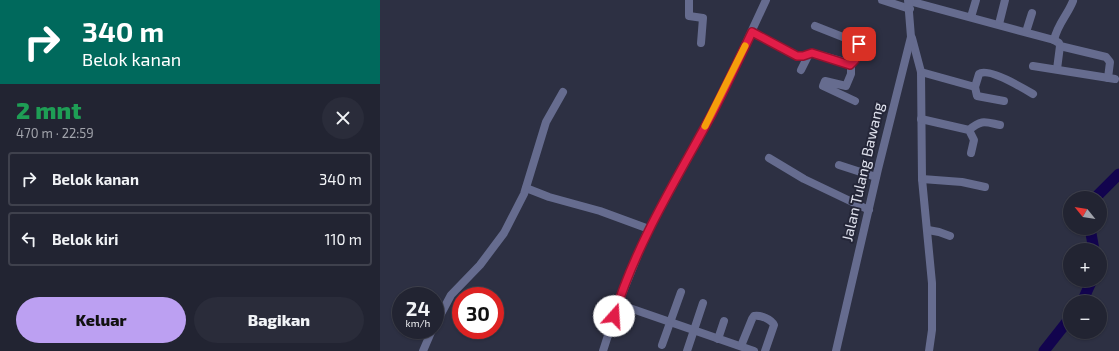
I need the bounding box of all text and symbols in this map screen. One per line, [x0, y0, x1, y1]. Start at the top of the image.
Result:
text: 340 m [82, 14, 164, 48]
icon: right [16, 16, 68, 68]
pin [842, 27, 876, 61]
icon: arrive [848, 33, 870, 55]
text: Belok kanan [82, 48, 181, 70]
text: 2 mnt [16, 95, 81, 124]
button: close [322, 97, 364, 139]
street label: Jalan Tulang Bawang [837, 100, 887, 243]
text: 470 m · 22:59 [16, 125, 94, 141]
icon: right [18, 168, 40, 190]
text: Belok kanan [52, 170, 139, 188]
text: 340 m [319, 170, 362, 188]
north arrow [1063, 191, 1107, 235]
map controls [1063, 191, 1107, 339]
icon: left [18, 228, 40, 250]
text: Belok kiri [52, 230, 118, 248]
text: 110 m [325, 230, 362, 248]
button: + [1063, 243, 1107, 287]
speed limit sign: 30 [452, 287, 504, 339]
position arrow [593, 295, 635, 337]
button: − [1063, 295, 1107, 339]
text: 24 [406, 296, 430, 320]
button: Keluar [16, 297, 186, 343]
button: Bagikan [194, 297, 364, 343]
text: km/h [406, 317, 430, 329]

